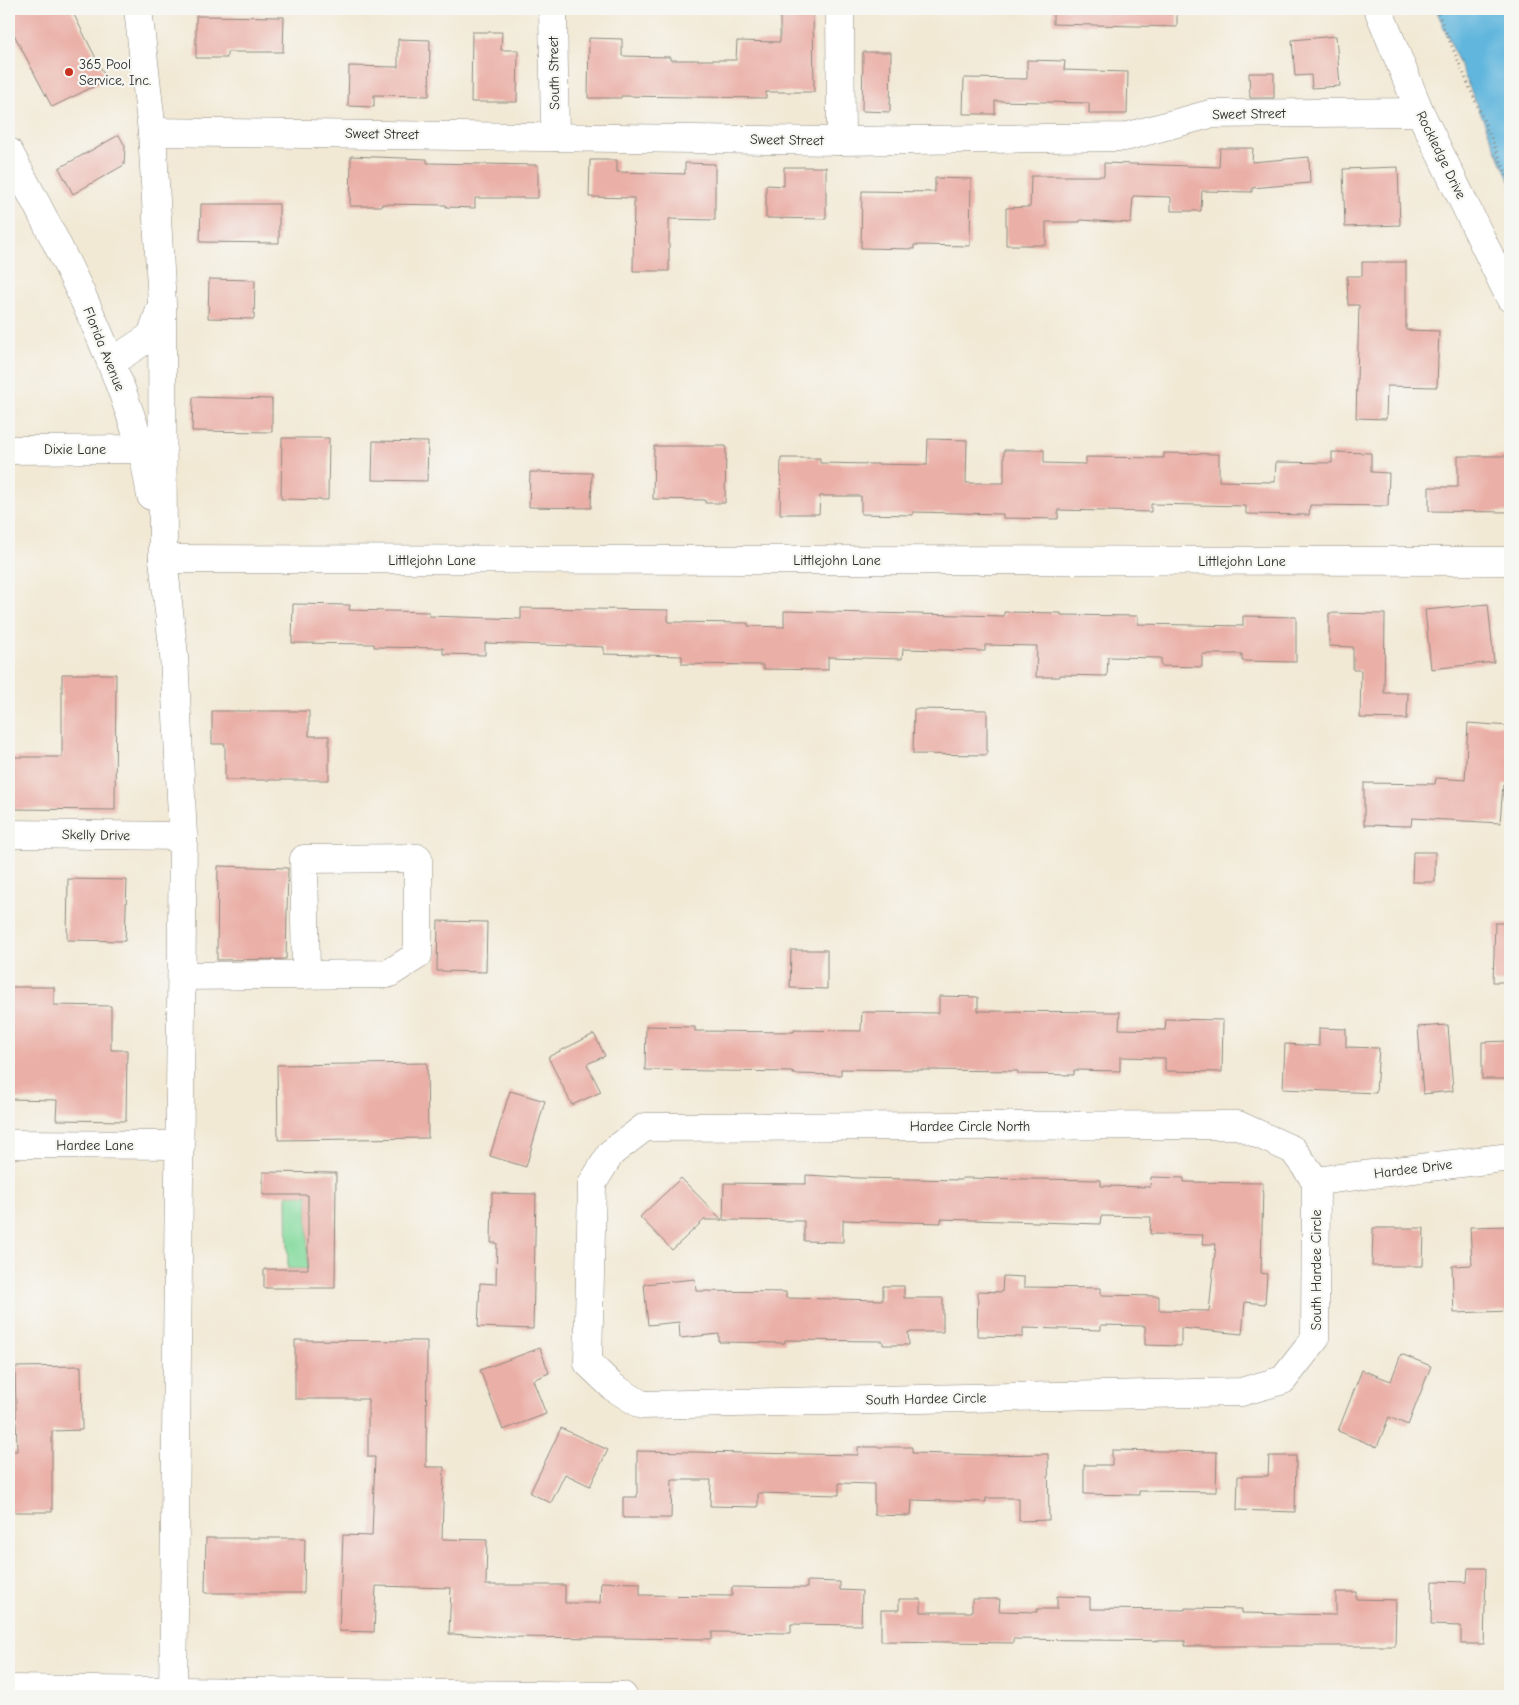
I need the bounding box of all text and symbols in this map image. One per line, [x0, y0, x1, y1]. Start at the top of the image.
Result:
street label: South Street [545, 35, 563, 110]
place label: 365 Pool Service, Inc. [79, 56, 151, 89]
marker: 365 Pool Service, Inc. [63, 66, 75, 78]
street label: Sweet Street [1212, 105, 1287, 123]
street label: Rockledge Drive [1412, 108, 1470, 202]
street label: Sweet Street [345, 125, 420, 143]
street label: Sweet Street [750, 131, 825, 149]
street label: Florida Avenue [79, 304, 129, 394]
street label: Dixie Lane [44, 441, 106, 458]
street label: Littlejohn Lane [388, 552, 476, 569]
street label: Littlejohn Lane [793, 552, 881, 569]
street label: Littlejohn Lane [1198, 553, 1286, 570]
street label: Skelly Drive [62, 826, 130, 844]
street label: Hardee Circle North [910, 1118, 1030, 1135]
street label: Hardee Lane [56, 1137, 134, 1154]
street label: Hardee Drive [1373, 1156, 1453, 1182]
street label: South Hardee Circle [1308, 1210, 1325, 1330]
street label: South Hardee Circle [865, 1389, 987, 1409]

